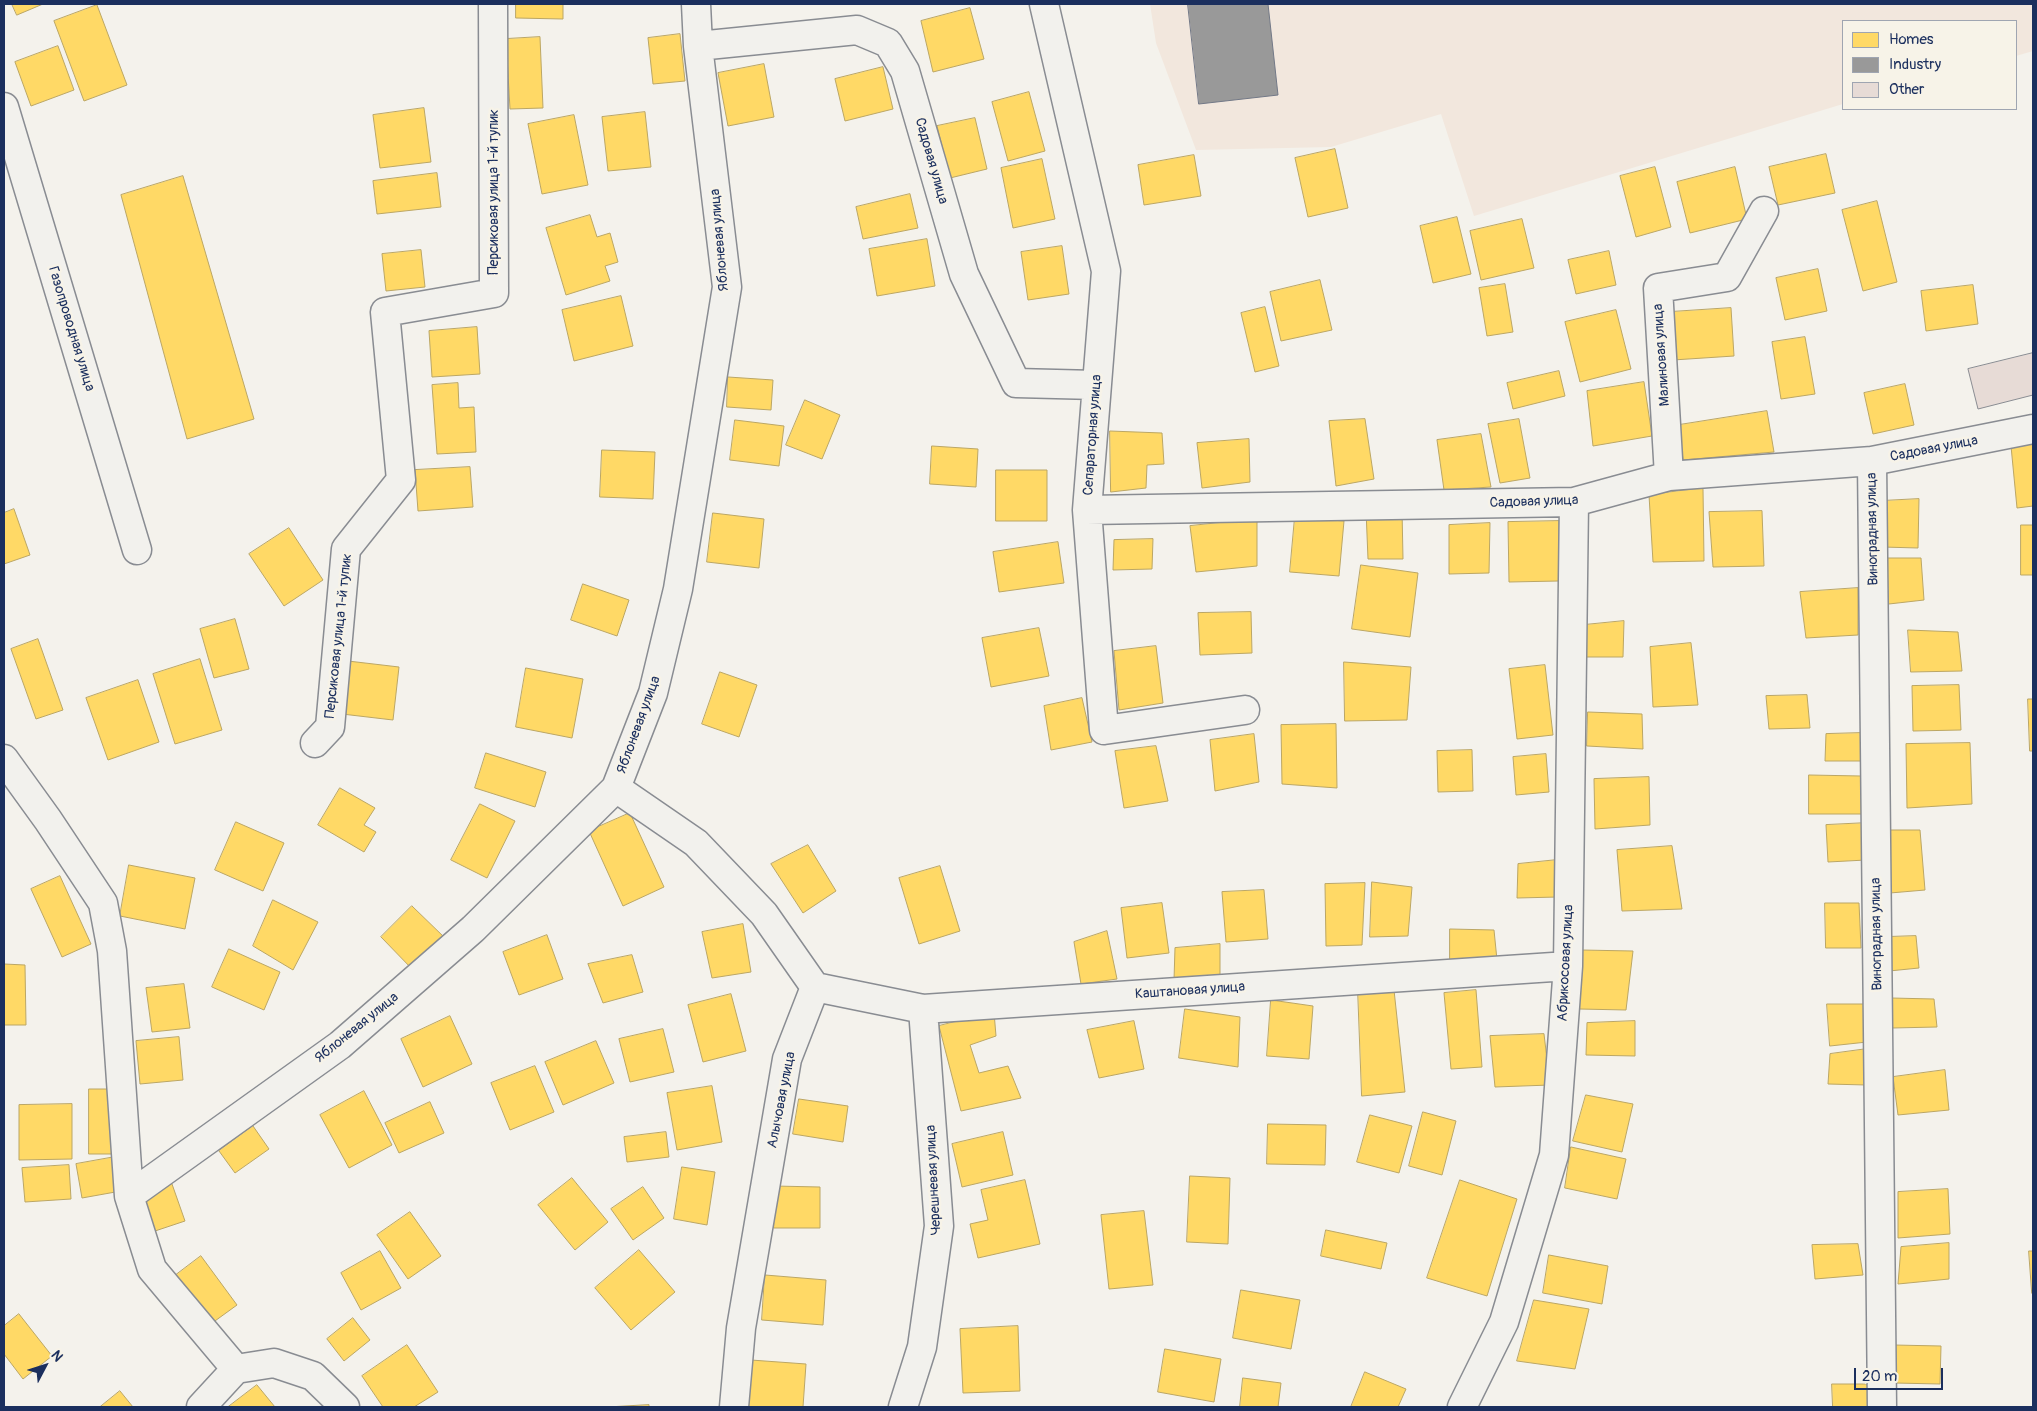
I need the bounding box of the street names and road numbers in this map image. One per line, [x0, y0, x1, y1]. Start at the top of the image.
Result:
street label: Персиковая улица 1-й тупик [486, 109, 502, 275]
street label: Садовая улица [911, 116, 951, 206]
street label: Яблоневая улица [707, 188, 733, 292]
street label: Газопроводная улица [44, 265, 98, 393]
street label: Малиновая улица [1650, 303, 1674, 407]
street label: Сепараторная улица [1080, 374, 1106, 496]
street label: Садовая улица [1889, 432, 1979, 466]
street label: Виноградная улица [1864, 472, 1882, 586]
street label: Садовая улица [1489, 492, 1579, 512]
street label: Персиковая улица 1-й тупик [322, 553, 356, 719]
street label: Яблоневая улица [614, 674, 664, 776]
street label: Виноградная улица [1868, 877, 1886, 991]
street label: Абрикосовая улица [1555, 904, 1577, 1022]
street label: Каштановая улица [1134, 979, 1246, 1003]
street label: Яблоневая улица [312, 989, 402, 1067]
street label: Алычовая улица [764, 1050, 800, 1150]
street label: Черешневая улица [923, 1124, 945, 1236]

